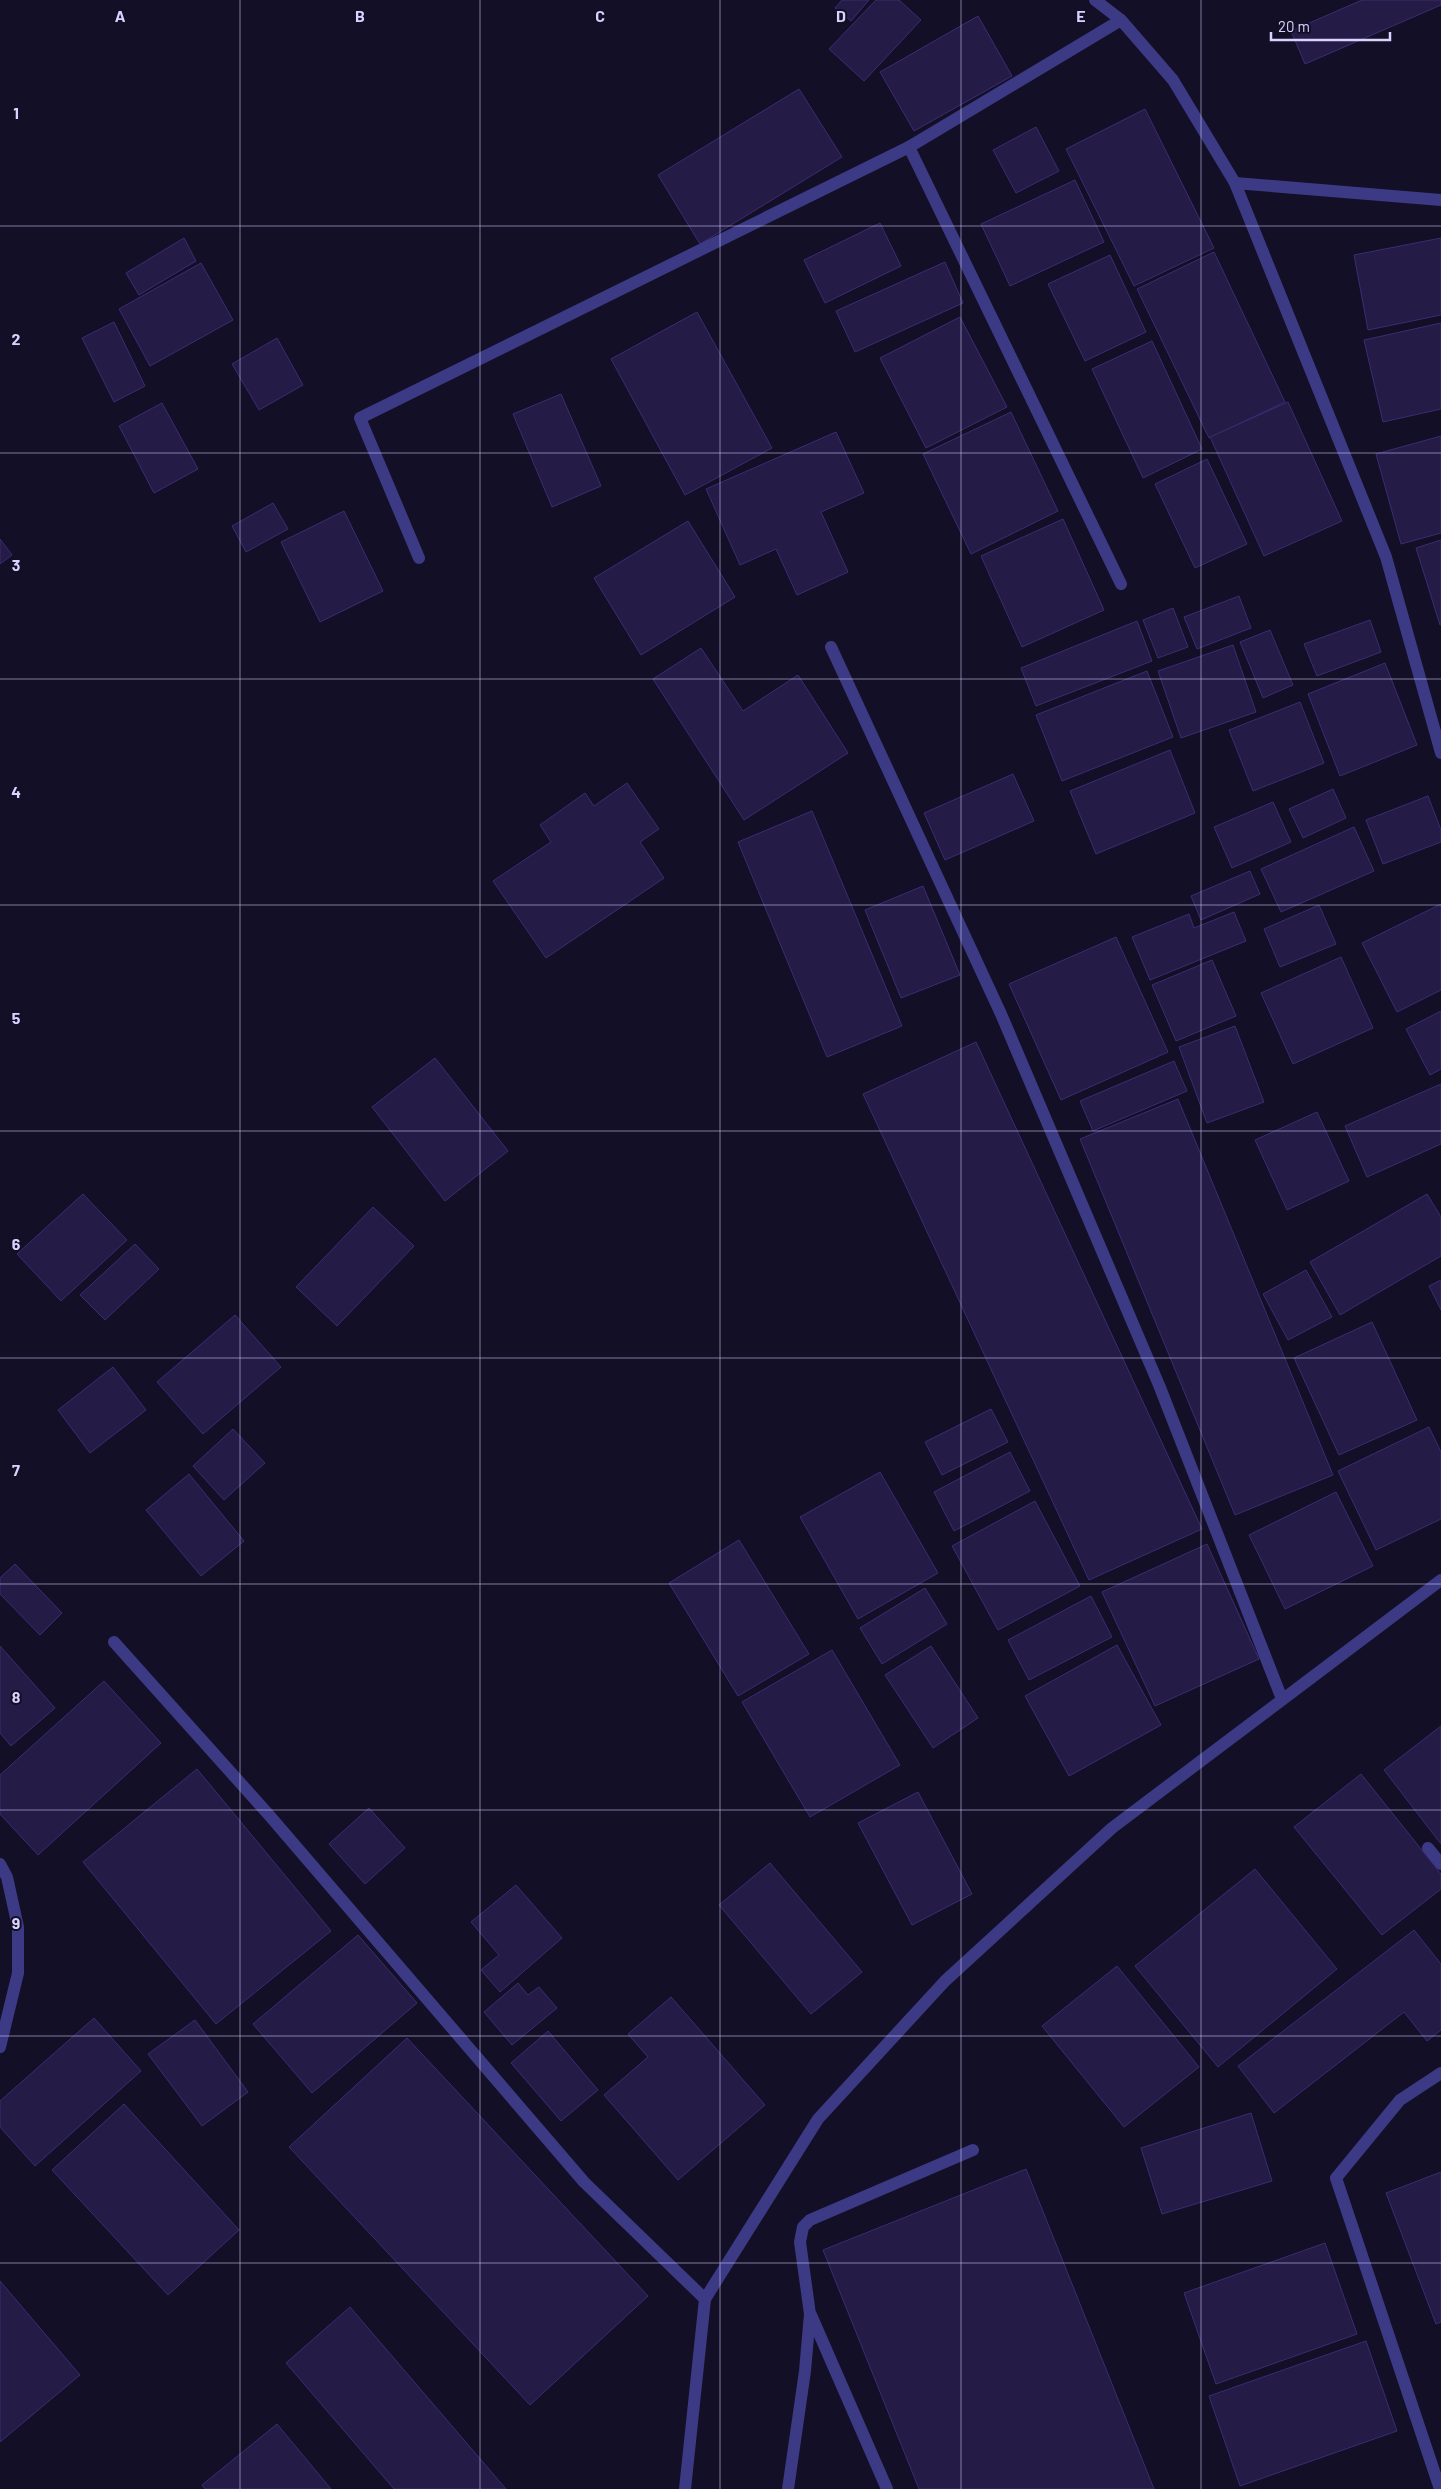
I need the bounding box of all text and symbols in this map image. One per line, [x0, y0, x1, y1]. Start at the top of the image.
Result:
text: A [115, 6, 126, 25]
text: B [355, 6, 365, 25]
text: C [595, 6, 605, 25]
text: D [836, 6, 846, 25]
text: E [1076, 6, 1086, 25]
scale bar [1271, 10, 1390, 42]
text: 20 m [1278, 17, 1310, 35]
text: 1 [13, 103, 19, 122]
text: 2 [12, 329, 21, 348]
text: 3 [12, 555, 20, 574]
text: 4 [11, 782, 21, 801]
text: 5 [12, 1008, 21, 1027]
text: 6 [12, 1234, 21, 1253]
text: 7 [12, 1460, 20, 1479]
text: 8 [12, 1687, 21, 1706]
text: 9 [12, 1913, 20, 1932]

